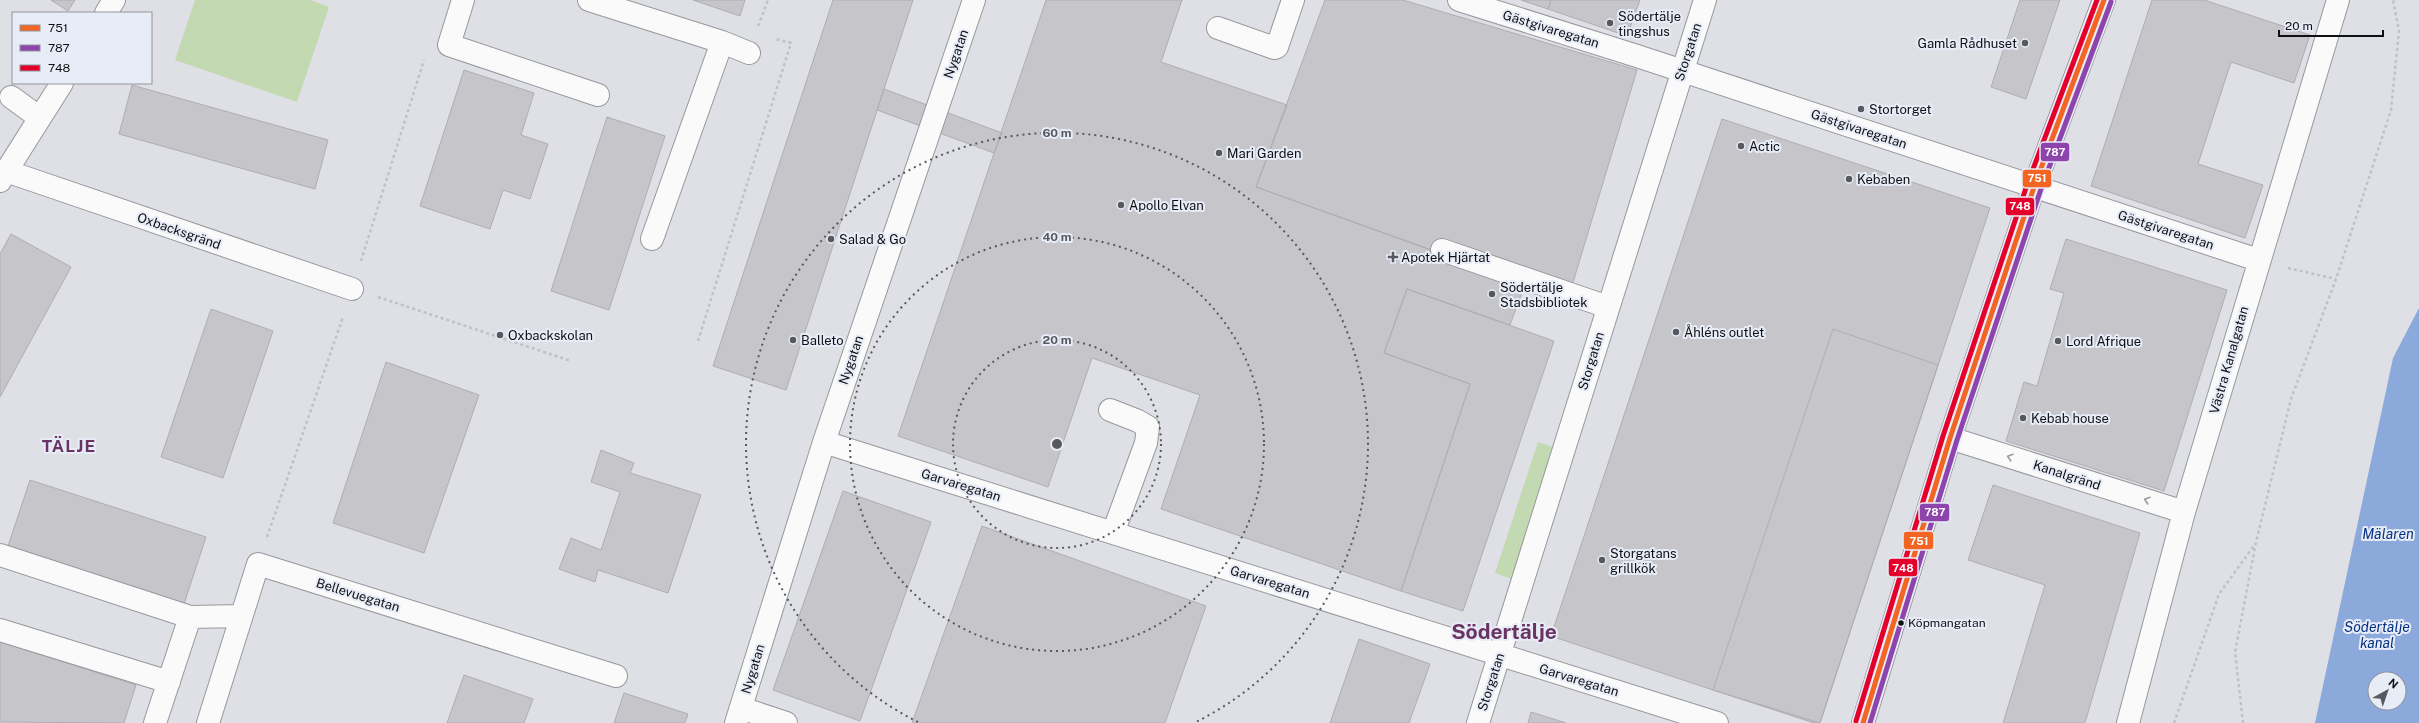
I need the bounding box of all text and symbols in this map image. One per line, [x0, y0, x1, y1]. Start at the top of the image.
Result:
street label: Gästgivaregatan [1501, 7, 1601, 51]
place label: Södertälje tingshus [1618, 9, 1681, 39]
legend [12, 12, 152, 84]
scale bar [2279, 12, 2383, 38]
marker: Södertälje tingshus [1605, 18, 1615, 28]
text: 20 m [2285, 19, 2313, 33]
text: 751 [48, 21, 68, 35]
street label: Storgatan [1672, 21, 1704, 83]
street label: Nygatan [941, 27, 971, 81]
place label: Gamla Rådhuset [1917, 36, 2017, 51]
marker: Gamla Rådhuset [2020, 38, 2030, 48]
text: 787 [48, 41, 70, 55]
text: 748 [48, 61, 70, 75]
place label: Stortorget [1869, 102, 1932, 117]
marker: Stortorget [1856, 104, 1866, 114]
street label: Gästgivaregatan [1809, 106, 1909, 152]
text: 60 m [1042, 126, 1072, 140]
place label: Actic [1749, 139, 1780, 154]
marker: Actic [1736, 141, 1746, 151]
line badge: 787 [2040, 142, 2070, 162]
place label: Mari Garden [1227, 146, 1301, 161]
text: 787 [2045, 146, 2066, 158]
marker: Mari Garden [1214, 148, 1224, 158]
line badge: 751 [2022, 169, 2052, 188]
place label: Kebaben [1857, 172, 1910, 187]
text: 751 [2027, 172, 2047, 184]
marker: Kebaben [1844, 174, 1854, 184]
line badge: 748 [2005, 197, 2035, 216]
place label: Apollo Elvan [1129, 198, 1204, 213]
marker: Apollo Elvan [1116, 200, 1126, 210]
text: 748 [2009, 200, 2031, 212]
street label: Gästgivaregatan [2116, 207, 2216, 253]
street label: Oxbacksgränd [135, 210, 223, 252]
text: 40 m [1042, 230, 1072, 244]
place label: Salad & Go [839, 232, 906, 247]
marker: Salad & Go [826, 234, 836, 244]
place label: Apotek Hjärtat [1401, 250, 1490, 265]
marker: Apotek Hjärtat [1388, 252, 1398, 262]
place label: Södertälje Stadsbibliotek [1500, 280, 1588, 310]
marker: Södertälje Stadsbibliotek [1487, 289, 1497, 299]
street label: Västra Kanalgatan [2206, 304, 2252, 416]
place label: Åhléns outlet [1684, 324, 1764, 340]
marker: Åhléns outlet [1671, 327, 1681, 337]
place label: Oxbackskolan [508, 328, 593, 343]
marker: Oxbackskolan [495, 330, 505, 340]
street label: Storgatan [1575, 330, 1607, 392]
place label: Balleto [801, 333, 844, 348]
street label: Nygatan [836, 333, 866, 387]
text: 20 m [1043, 333, 1072, 347]
place label: Lord Afrique [2066, 334, 2141, 349]
marker: Balleto [788, 335, 798, 345]
marker: Lord Afrique [2053, 336, 2063, 346]
place label: Kebab house [2031, 411, 2109, 426]
marker: Kebab house [2018, 413, 2028, 423]
district label: TÄLJE [42, 436, 96, 456]
centre of rings [1050, 437, 1064, 451]
one-way arrow [2006, 453, 2013, 462]
street label: Kanalgränd [2031, 457, 2103, 493]
street label: Garvaregatan [919, 466, 1003, 504]
one-way arrow [2144, 496, 2151, 505]
line badge: 787 [1919, 503, 1950, 522]
text: 787 [1925, 506, 1946, 518]
water label: Mälaren [2362, 526, 2414, 542]
line badge: 751 [1903, 531, 1934, 550]
text: 751 [1909, 535, 1929, 547]
place label: Storgatans grillkök [1610, 546, 1677, 576]
marker: Storgatans grillkök [1597, 555, 1607, 565]
line badge: 748 [1888, 558, 1918, 577]
text: 748 [1892, 562, 1914, 574]
street label: Garvaregatan [1228, 563, 1312, 601]
street label: Bellevuegatan [314, 575, 402, 615]
place label: Köpmangatan [1908, 616, 1986, 630]
marker: Köpmangatan [1896, 618, 1906, 628]
district label: Södertälje [1451, 619, 1557, 644]
water label: Södertälje kanal [2344, 619, 2410, 651]
street label: Nygatan [738, 642, 768, 696]
street label: Storgatan [1475, 651, 1507, 713]
street label: Garvaregatan [1537, 661, 1621, 699]
north arrow [2367, 671, 2407, 711]
text: N [2386, 676, 2401, 691]

